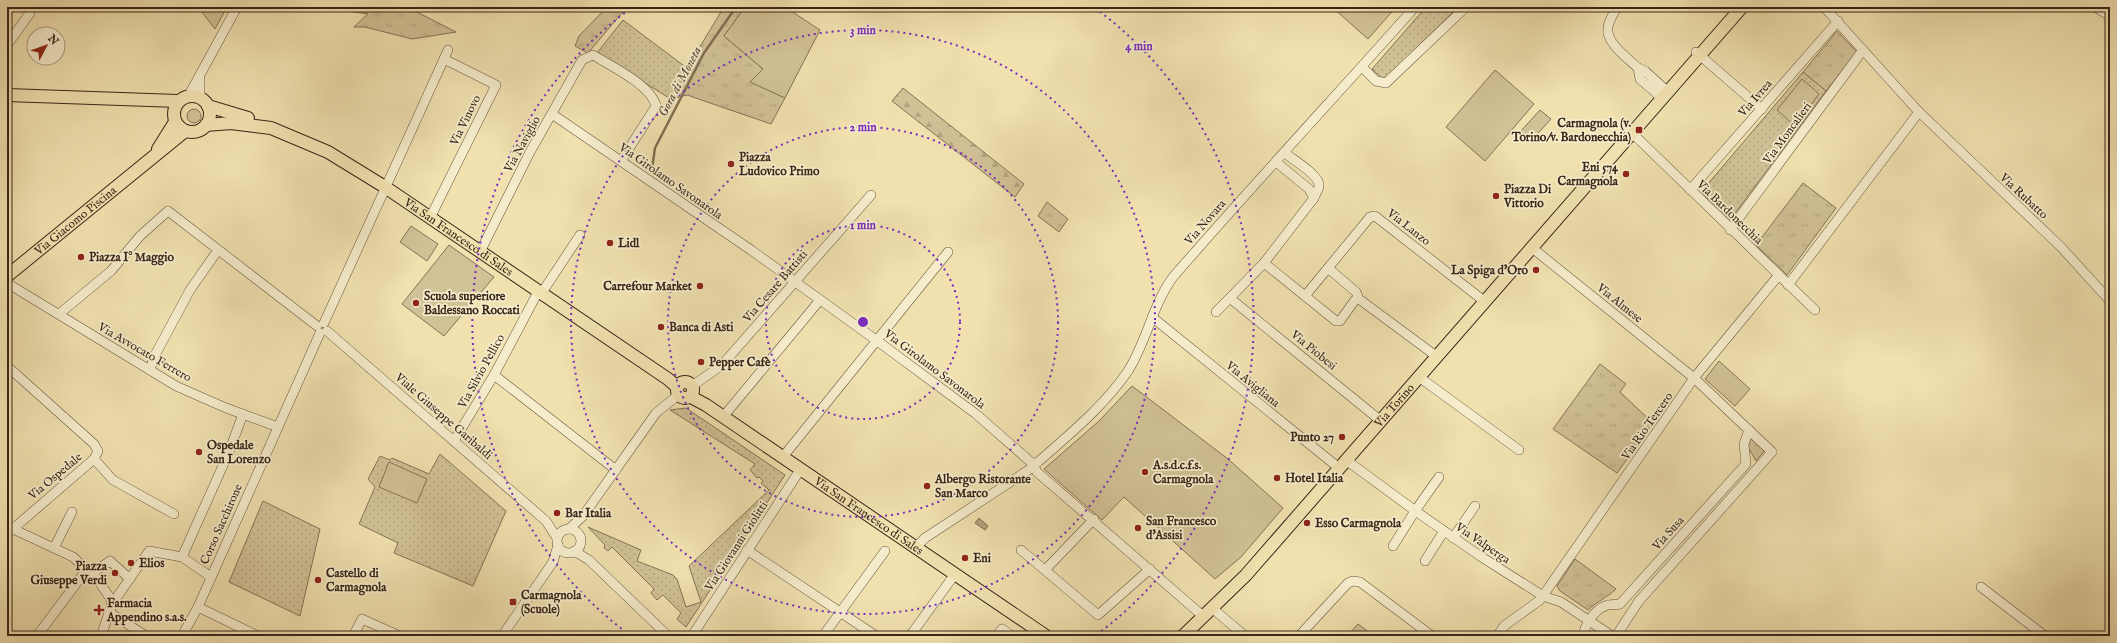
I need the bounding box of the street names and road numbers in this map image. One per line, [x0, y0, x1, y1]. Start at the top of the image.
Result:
street label: Via Ivrea [1735, 76, 1776, 121]
street label: Via Vinovo [446, 92, 484, 149]
street label: Via Moncalieri [1759, 99, 1815, 168]
street label: Via Naviglio [500, 113, 544, 176]
street label: Via Girolamo Savonarola [615, 139, 726, 223]
street label: Via Rubatto [1996, 170, 2051, 223]
street label: Via Bardonecchia [1693, 176, 1766, 248]
street label: Via Giacomo Piscina [31, 183, 120, 259]
street label: Via San Francesco di Sales [400, 194, 516, 280]
street label: Via Novara [1181, 196, 1230, 249]
street label: Via Lanzo [1383, 205, 1434, 249]
street label: Via Cesare Battisti [739, 247, 811, 326]
street label: Via Almese [1593, 280, 1646, 327]
street label: Via Avvocato Ferrero [94, 319, 195, 386]
street label: Via Girolamo Savonarola [880, 326, 989, 413]
street label: Via Piobesi [1287, 327, 1340, 373]
street label: Via Silvio Pellico [454, 331, 508, 412]
street label: Via Avigliana [1222, 357, 1283, 411]
street label: Viale Giuseppe Garibaldi [391, 369, 495, 464]
street label: Via Torino [1371, 380, 1418, 431]
street label: Via Rio Tercero [1618, 389, 1677, 464]
street label: Via Ospedale [25, 449, 86, 505]
street label: Via San Francesco di Sales [811, 473, 926, 558]
street label: Corso Sacchirone [197, 481, 246, 567]
street label: Via Giovanni Giolitti [701, 499, 771, 595]
street label: Via Susa [1649, 513, 1688, 554]
street label: Via Valperga [1451, 519, 1514, 568]

